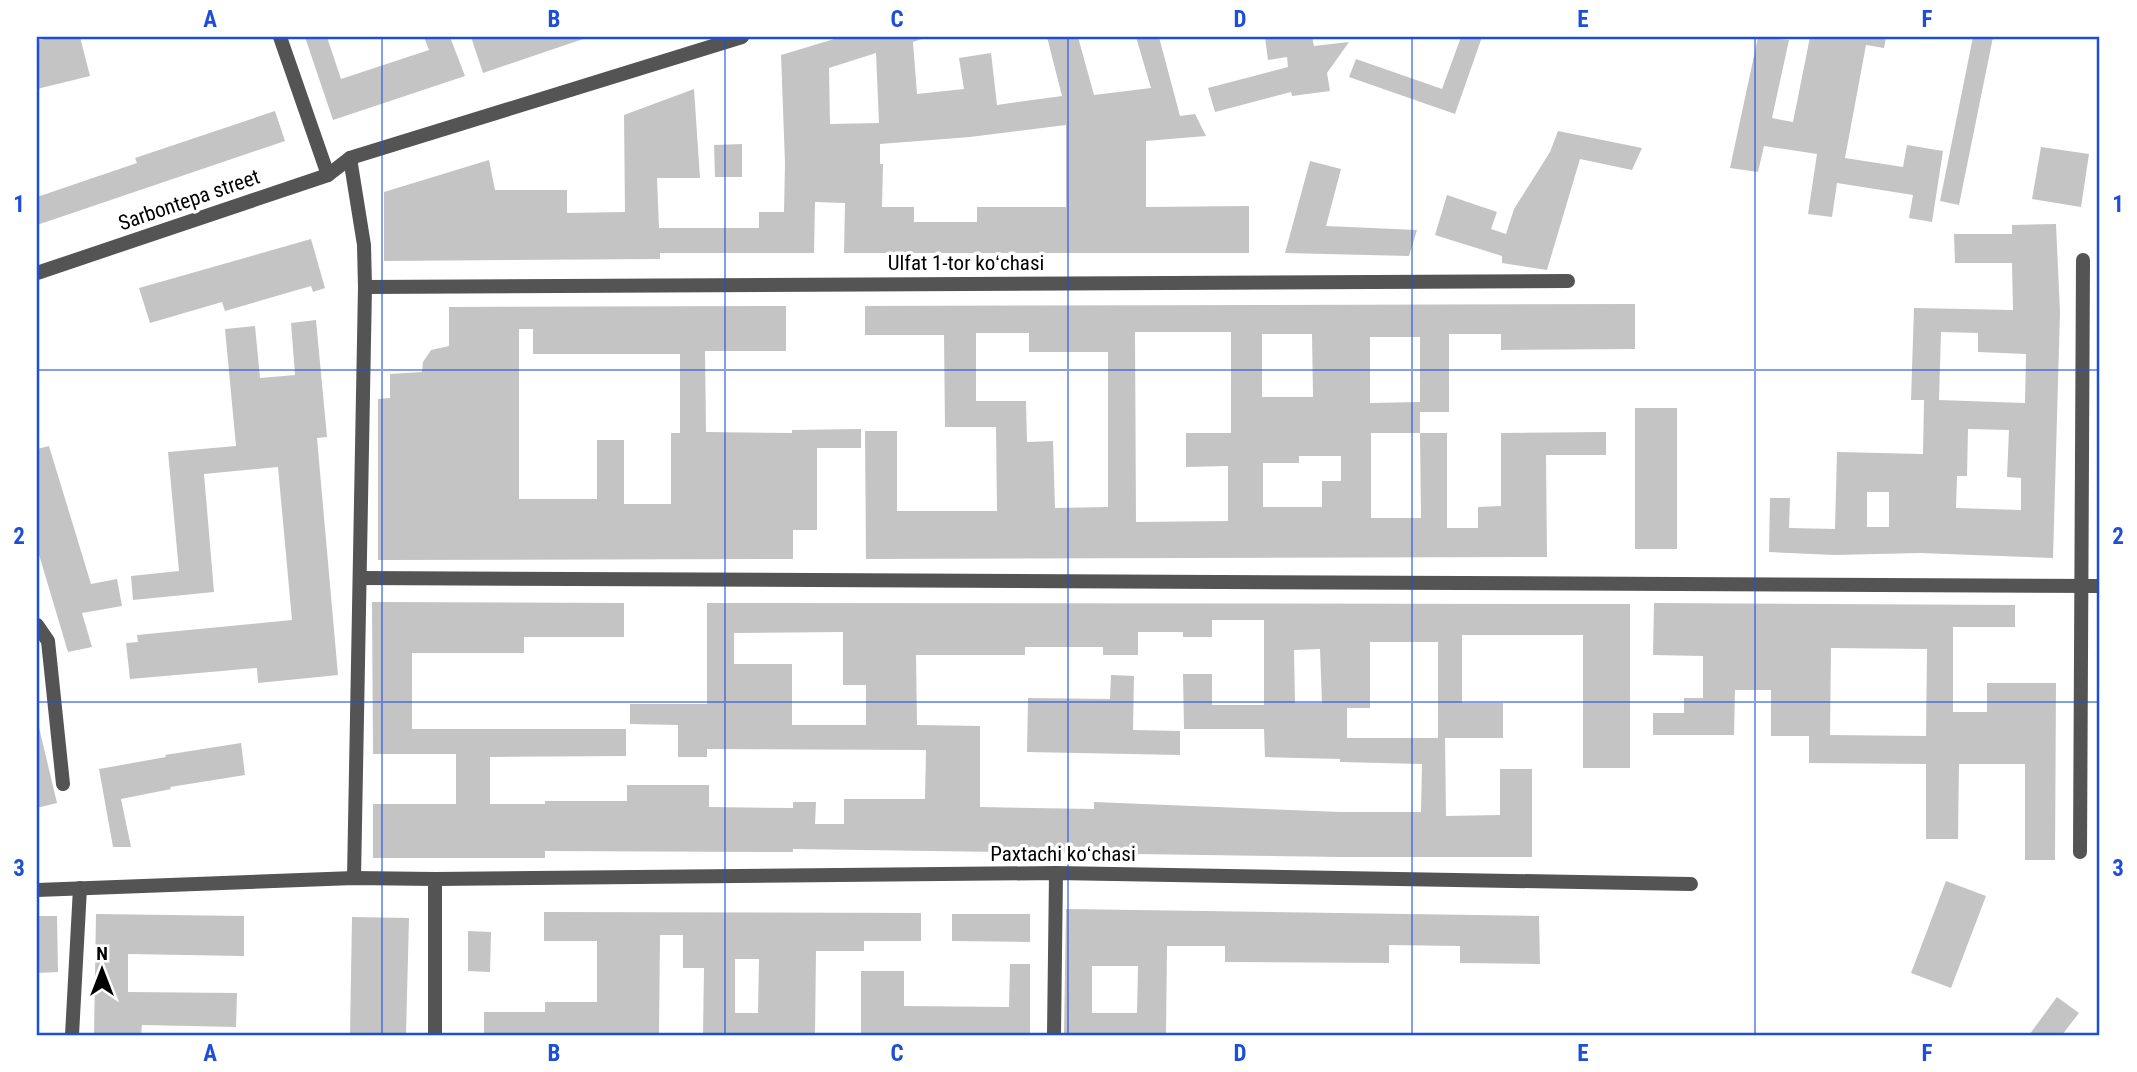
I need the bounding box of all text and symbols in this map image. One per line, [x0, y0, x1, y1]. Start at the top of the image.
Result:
text: A [203, 6, 217, 33]
text: B [548, 6, 560, 33]
text: C [890, 6, 904, 33]
text: D [1234, 6, 1247, 33]
text: E [1577, 6, 1589, 33]
text: F [1922, 6, 1933, 33]
street label: Sarbontepa street [115, 165, 263, 235]
text: 1 [13, 191, 25, 218]
text: 1 [2112, 191, 2124, 218]
street label: Ulfat 1-tor koʻchasi [888, 251, 1044, 275]
text: 2 [13, 523, 25, 550]
text: 2 [2112, 523, 2124, 550]
street label: Paxtachi koʻchasi [990, 842, 1136, 866]
text: 3 [13, 855, 25, 882]
text: 3 [2112, 855, 2124, 882]
north arrow [66, 936, 136, 1006]
text: N [96, 942, 108, 965]
text: A [203, 1040, 217, 1067]
text: B [548, 1040, 560, 1067]
text: C [890, 1040, 904, 1067]
text: D [1234, 1040, 1247, 1067]
text: E [1577, 1040, 1589, 1067]
text: F [1922, 1040, 1933, 1067]

